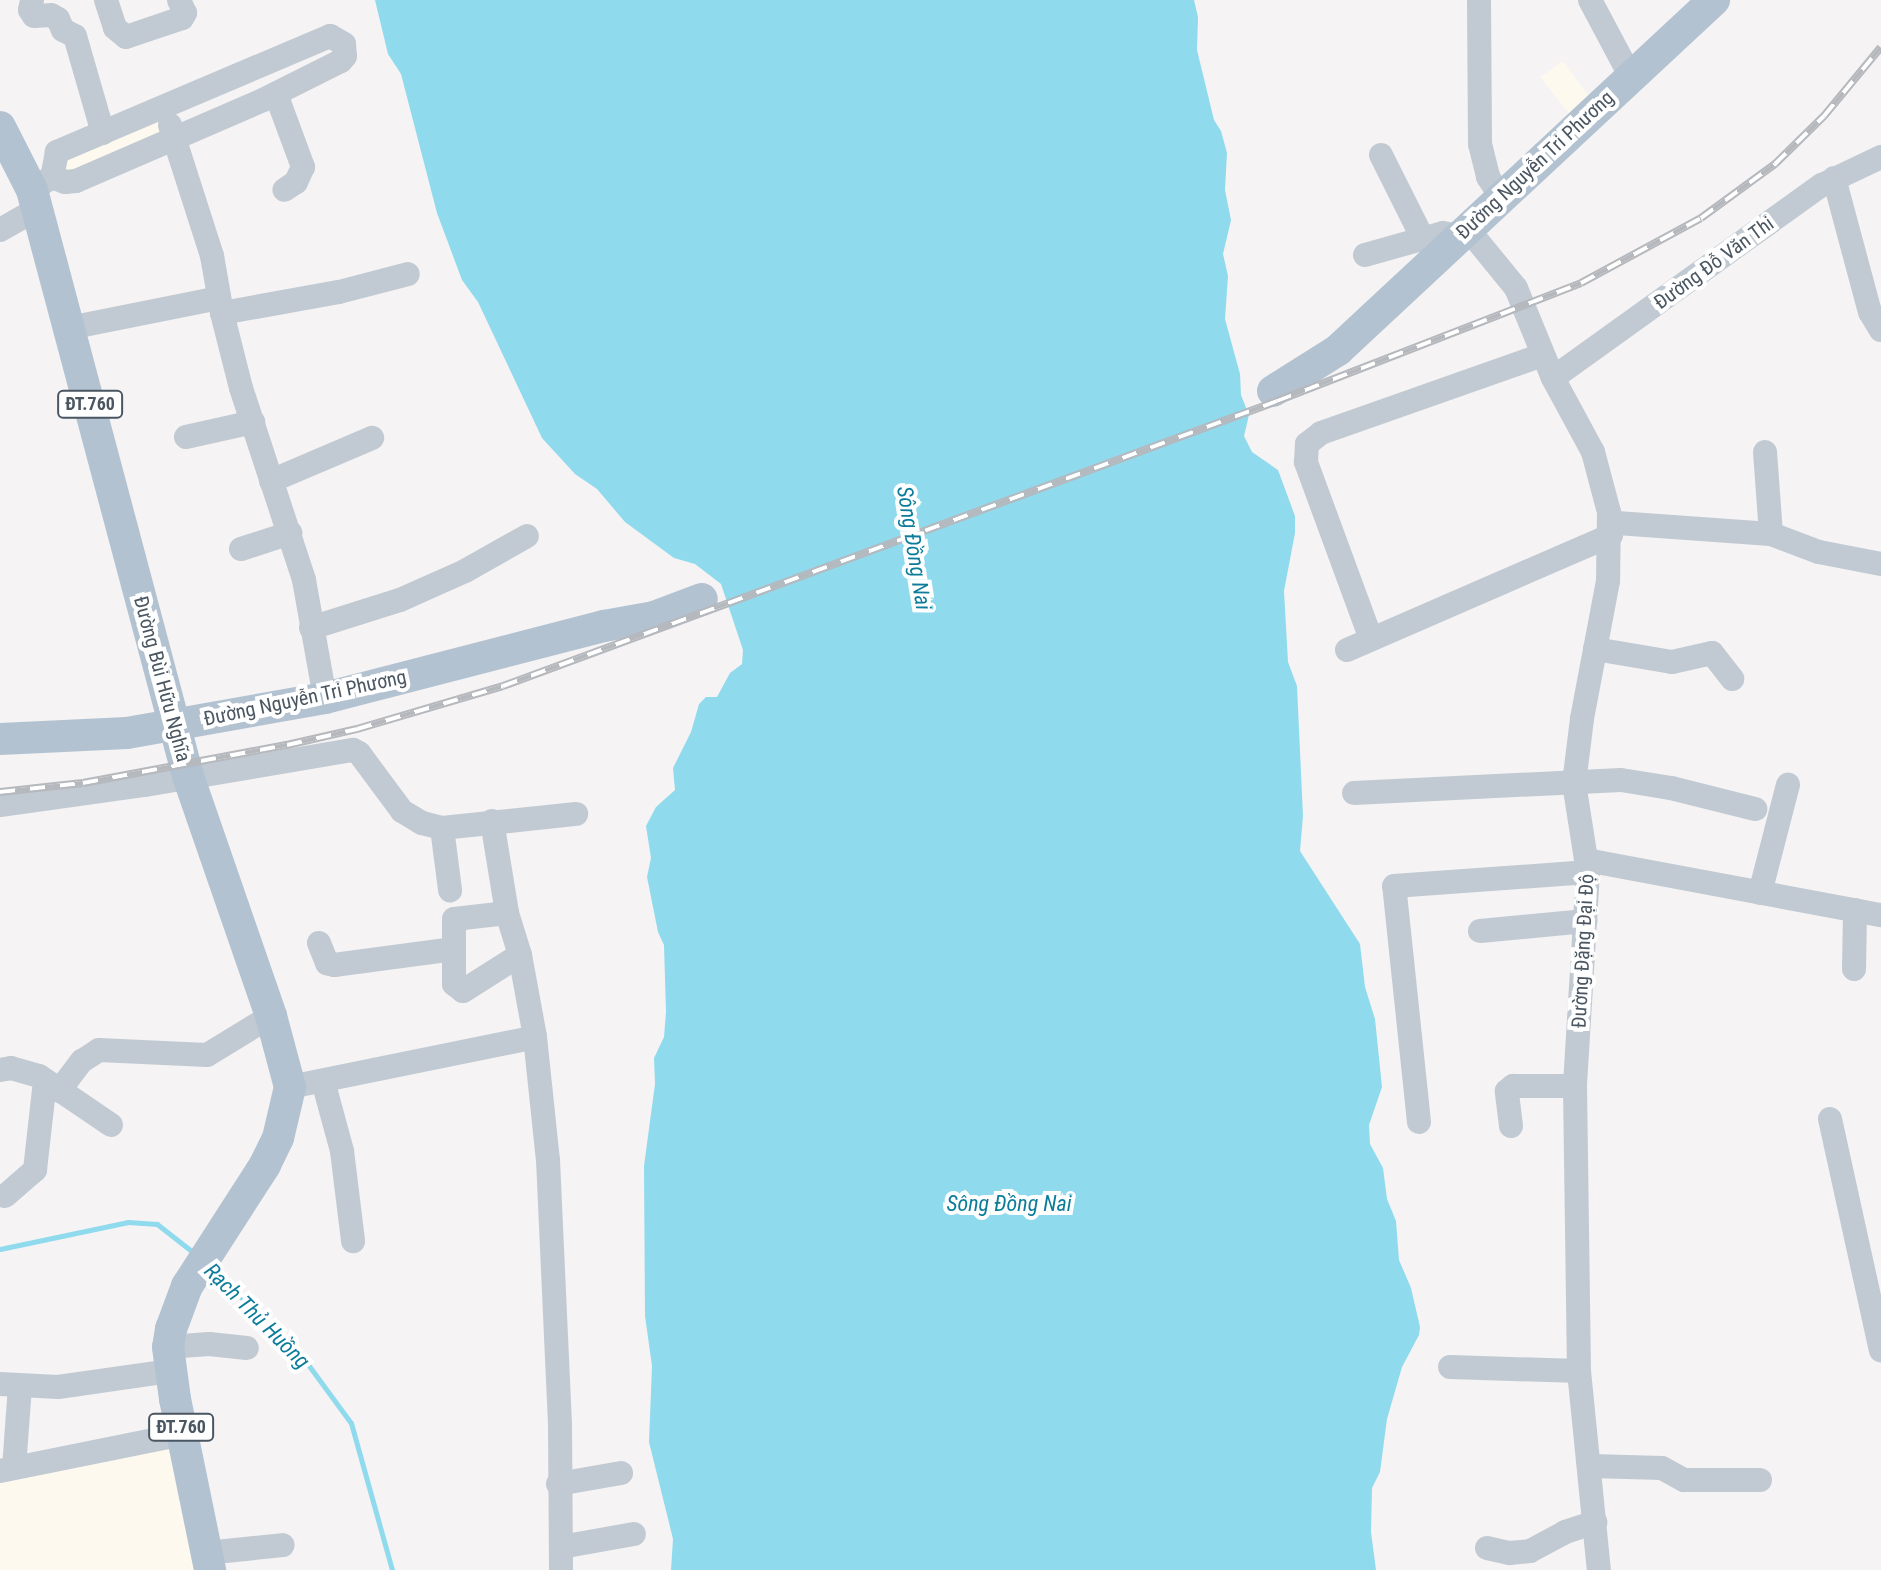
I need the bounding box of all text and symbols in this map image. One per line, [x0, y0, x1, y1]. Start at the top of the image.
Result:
street label: Đường Nguyễn Tri Phương [1451, 86, 1619, 244]
street label: Đường Đỗ Văn Thi [1649, 211, 1779, 315]
road number: ĐT.760 [56, 390, 124, 418]
water label: Sông Đồng Nai [891, 484, 937, 612]
street label: Đường Bùi Hữu Nghĩa [128, 594, 196, 764]
street label: Đường Nguyễn Tri Phương [201, 665, 409, 731]
street label: Đường Đặng Đại Độ [1567, 873, 1599, 1029]
water label: Sông Đồng Nai [946, 1191, 1072, 1217]
water label: Rạch Thủ Huồng [199, 1258, 315, 1374]
road number: ĐT.760 [147, 1413, 215, 1441]

